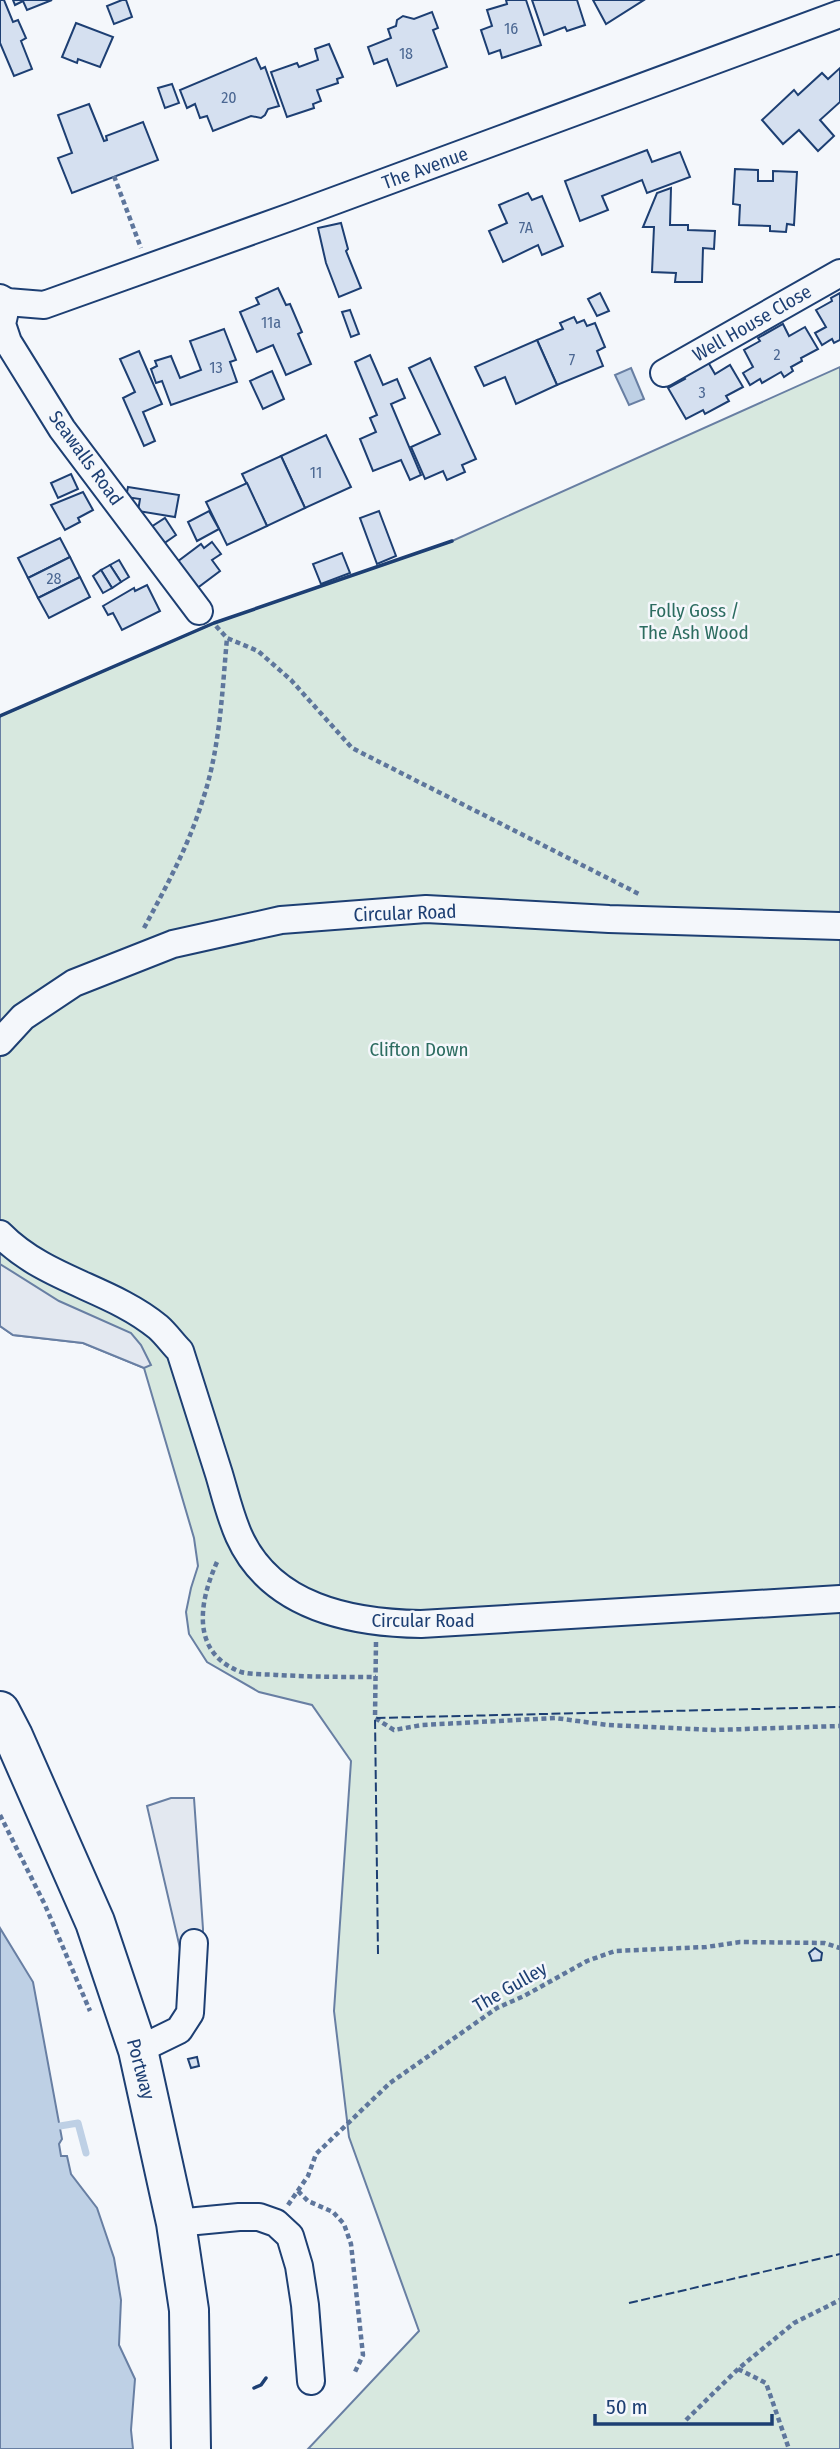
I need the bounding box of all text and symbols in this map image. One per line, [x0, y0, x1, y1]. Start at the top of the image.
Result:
house number: 16 [504, 19, 518, 38]
house number: 18 [399, 44, 413, 63]
house number: 20 [221, 88, 237, 107]
street label: The Avenue [379, 142, 471, 194]
house number: 7A [519, 218, 534, 237]
street label: Well House Close [689, 280, 815, 366]
house number: 11a [261, 313, 281, 332]
house number: 2 [773, 345, 781, 364]
house number: 7 [569, 350, 576, 369]
house number: 13 [209, 358, 223, 377]
house number: 3 [698, 383, 706, 402]
street label: Seawalls Road [44, 406, 128, 510]
house number: 11 [310, 463, 322, 482]
house number: 28 [46, 569, 62, 588]
park label: Folly Goss / The Ash Wood [639, 599, 749, 644]
street label: Circular Road [353, 900, 457, 926]
park label: Clifton Down [370, 1038, 468, 1061]
street label: Circular Road [371, 1609, 475, 1632]
street label: The Gulley [469, 1956, 551, 2017]
street label: Portway [122, 2036, 160, 2102]
scale bar [595, 2382, 772, 2426]
text: 50 m [606, 2394, 648, 2420]

